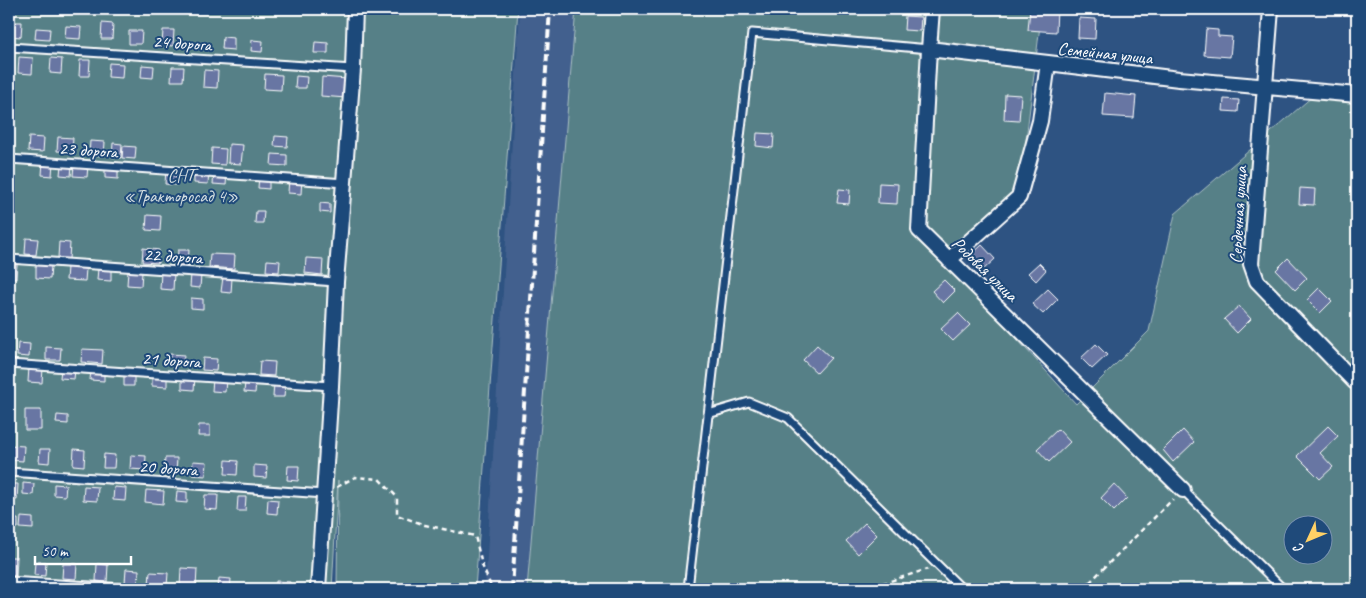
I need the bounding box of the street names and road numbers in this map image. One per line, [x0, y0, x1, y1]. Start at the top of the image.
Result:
street label: 24 дорога [152, 30, 214, 56]
street label: Семейная улица [1057, 37, 1155, 69]
street label: 23 дорога [58, 137, 120, 163]
street label: Сердечная улица [1224, 165, 1252, 264]
street label: Родовая улица [947, 232, 1024, 307]
street label: 22 дорога [143, 243, 205, 269]
street label: 21 дорога [141, 347, 203, 373]
street label: 20 дорога [138, 455, 200, 481]

